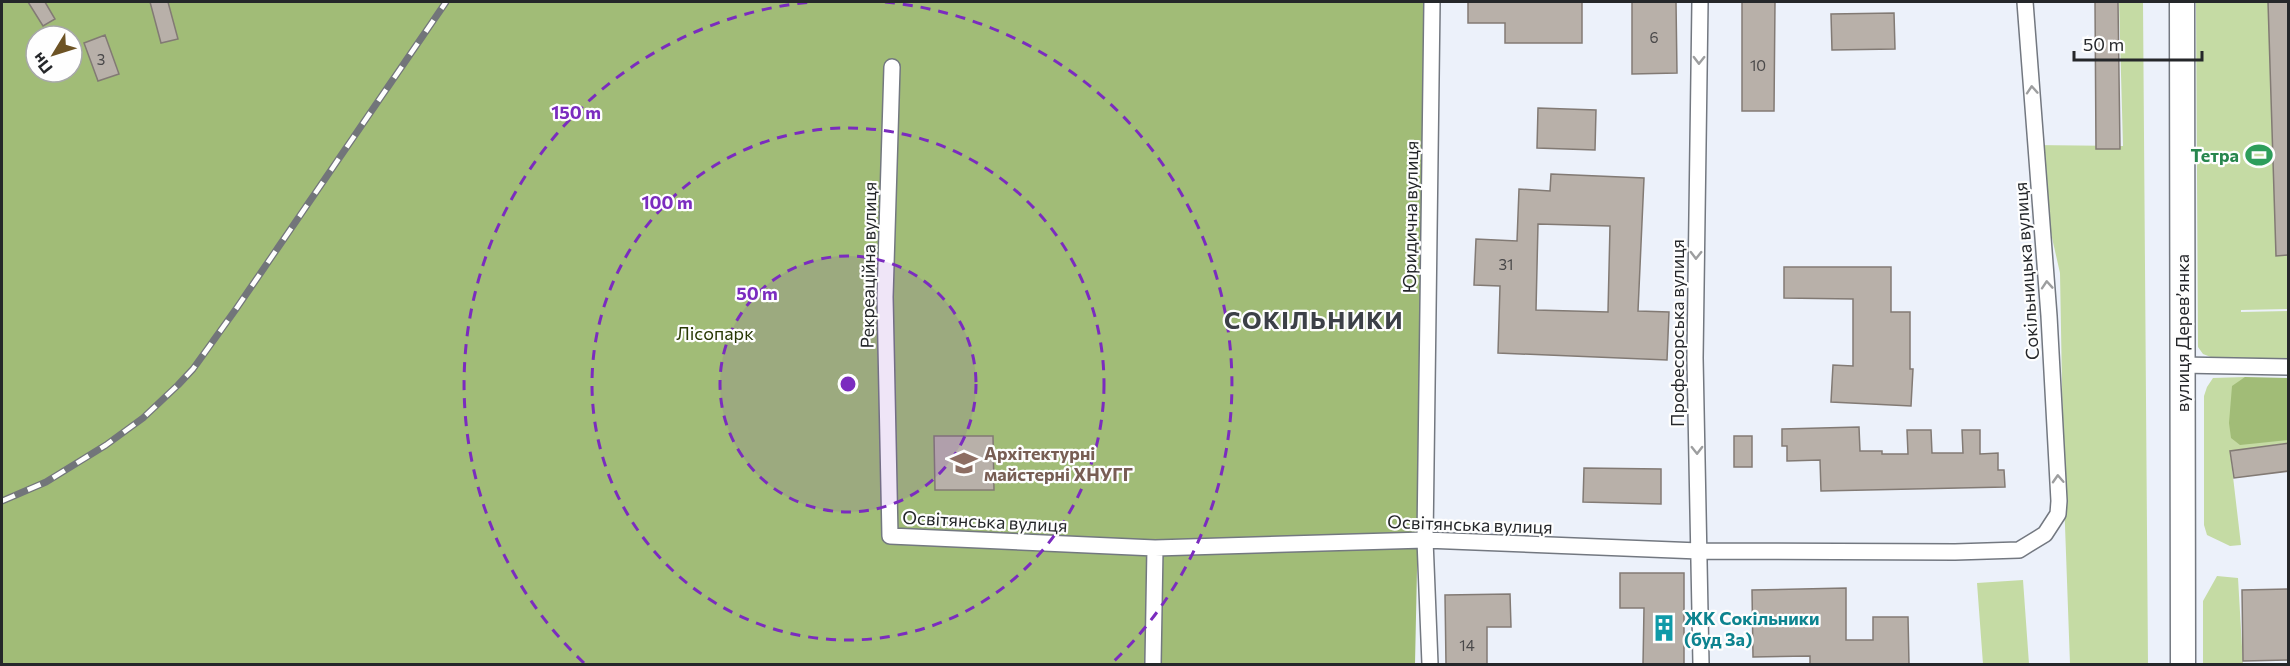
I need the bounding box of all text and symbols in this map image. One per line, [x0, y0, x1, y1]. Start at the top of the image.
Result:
north arrow [24, 24, 84, 84]
scale bar [2074, 24, 2202, 62]
house number: 6 [1649, 28, 1659, 46]
text: 50 m [2083, 33, 2124, 55]
text: Пн [28, 49, 56, 78]
house number: 3 [97, 50, 105, 68]
one-way arrow [1693, 55, 1705, 64]
house number: 10 [1750, 56, 1766, 74]
one-way arrow [2025, 86, 2038, 95]
text: 150 m [551, 101, 601, 123]
street label: Юридична вулиця [1398, 140, 1422, 294]
sports icon: Тетра [2244, 140, 2274, 170]
place label: Тетра [2191, 144, 2239, 166]
street label: Рекреаційна вулиця [856, 181, 880, 349]
street label: Сокільницька вулиця [2009, 181, 2043, 361]
text: 100 m [641, 191, 693, 213]
street label: Професорська вулиця [1666, 239, 1688, 427]
one-way arrow [1690, 250, 1702, 259]
street label: вулиця Дерев’янка [2171, 254, 2193, 412]
house number: 31 [1499, 255, 1513, 273]
one-way arrow [2041, 280, 2054, 289]
text: 50 m [736, 282, 778, 304]
district label: СОКІЛЬНИКИ [1224, 305, 1404, 334]
park label: Лісопарк [676, 322, 754, 344]
centre of rings [838, 374, 858, 394]
place label: Архітектурні майстерні ХНУГГ [984, 442, 1133, 485]
one-way arrow [1691, 445, 1703, 454]
school or university icon: Архітектурні майстерні ХНУГГ [949, 448, 979, 478]
one-way arrow [2052, 475, 2065, 484]
street label: Освітянська вулиця [902, 506, 1068, 536]
street label: Освітянська вулиця [1387, 510, 1553, 538]
place label: ЖК Сокільники (буд 3а) [1684, 607, 1820, 650]
building icon: ЖК Сокільники (буд 3а) [1649, 613, 1679, 643]
house number: 14 [1459, 636, 1475, 654]

